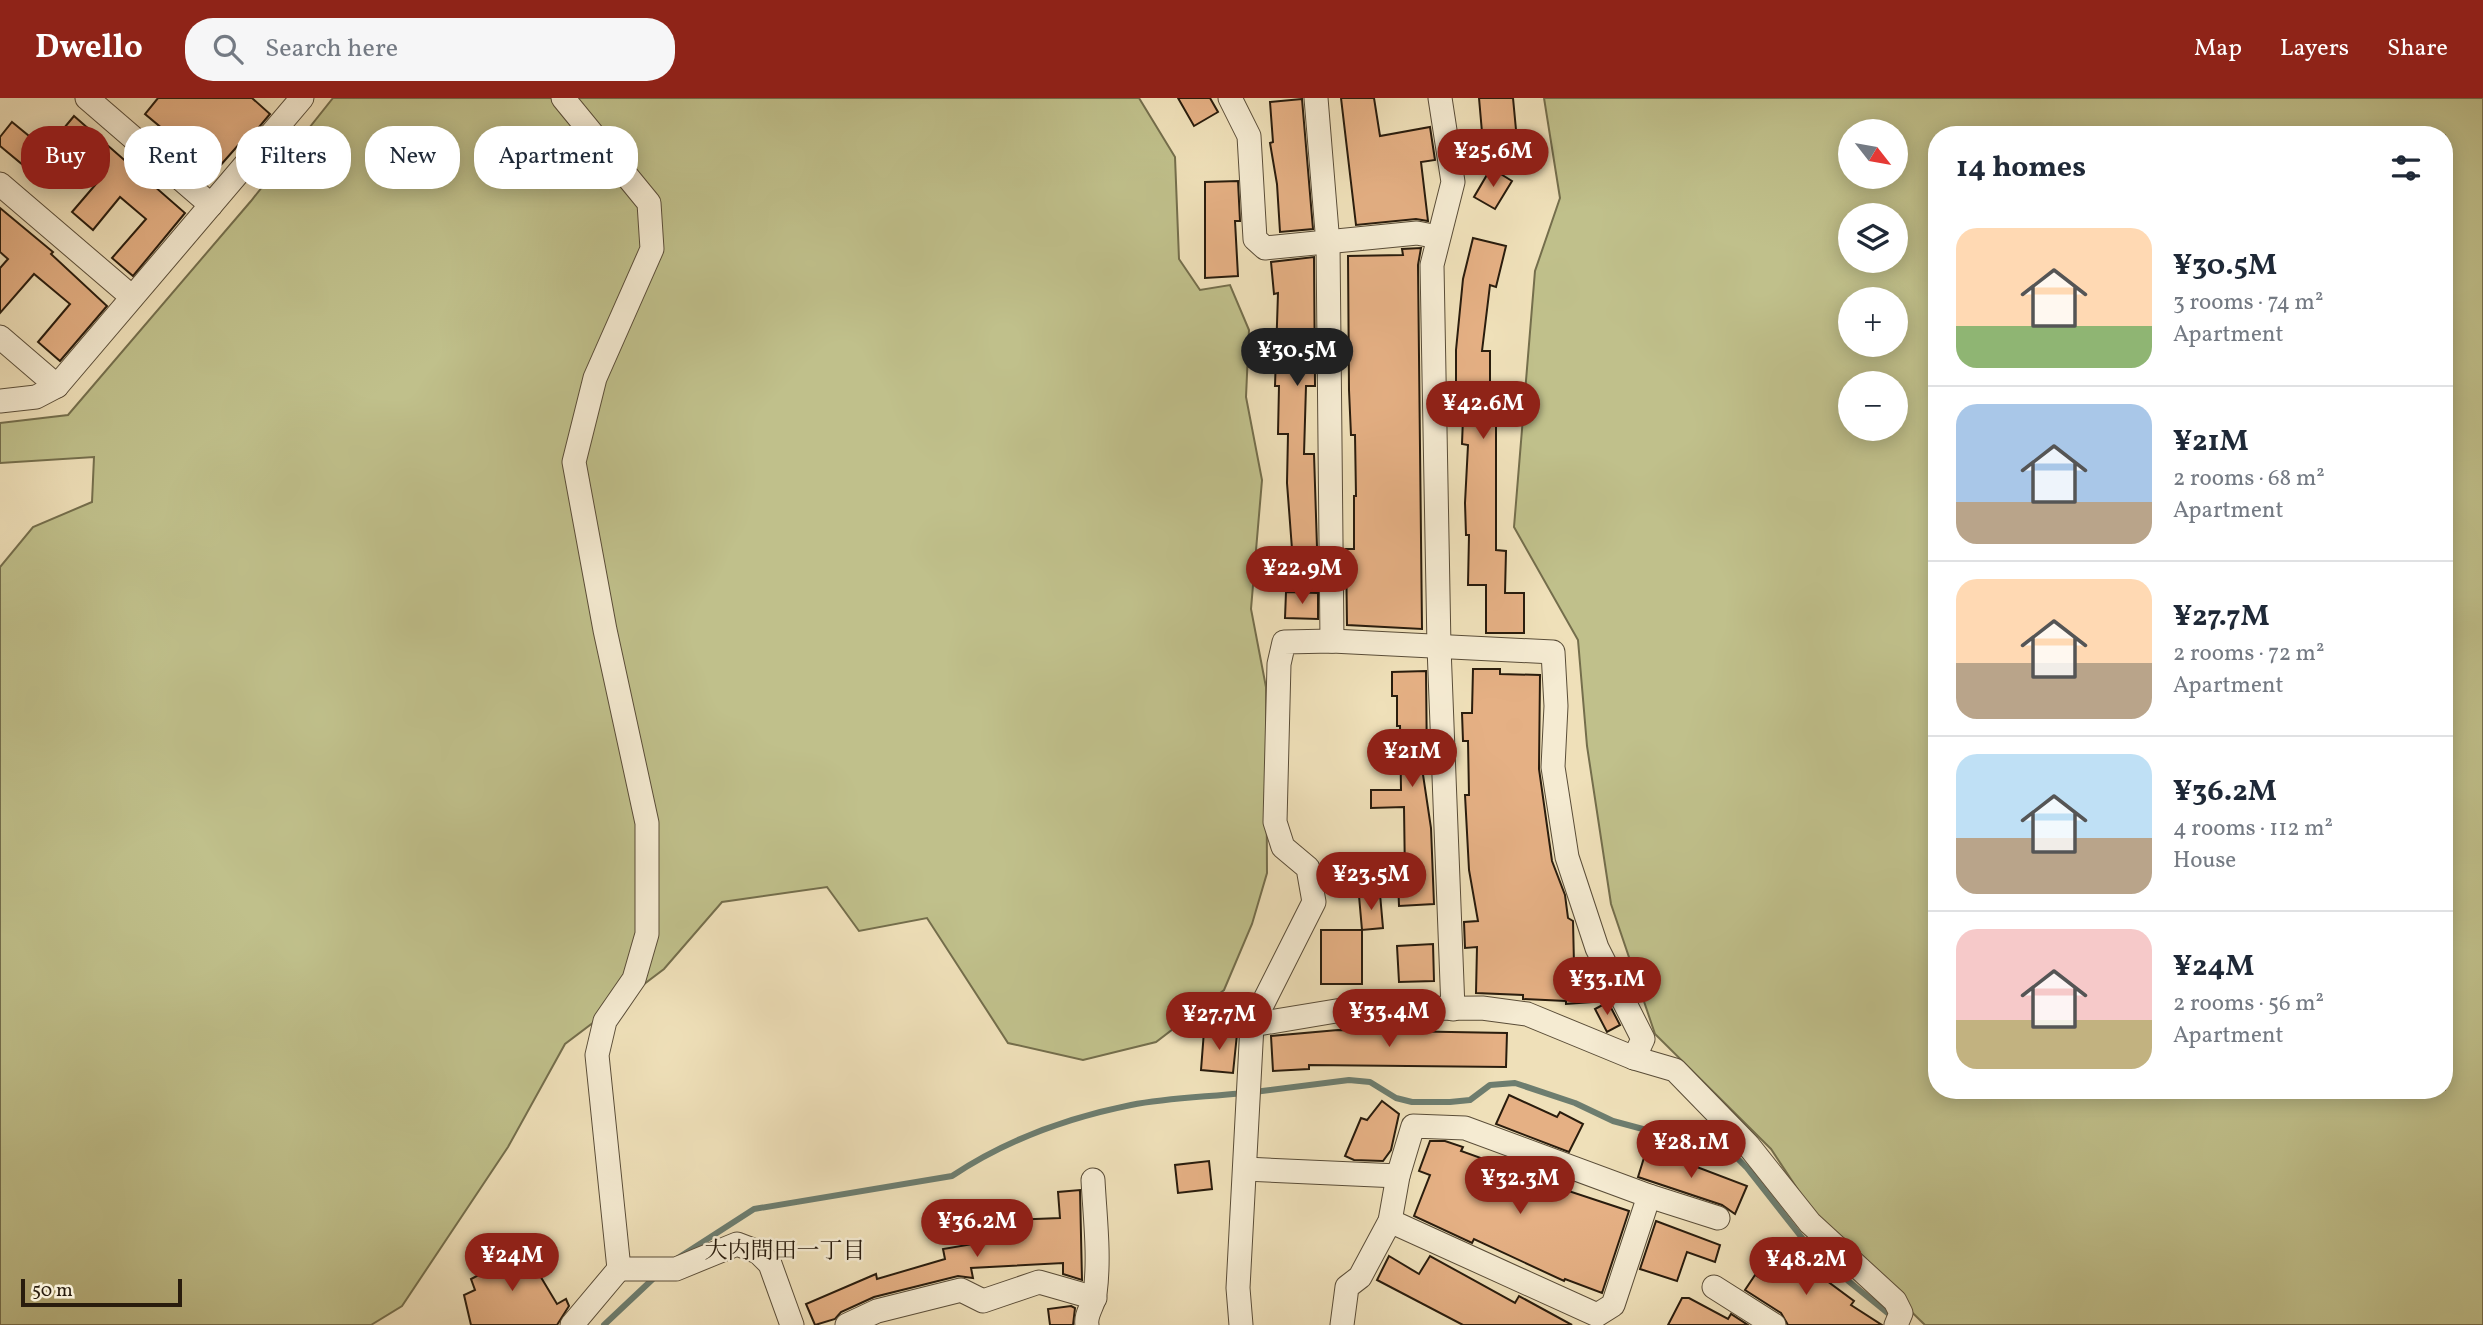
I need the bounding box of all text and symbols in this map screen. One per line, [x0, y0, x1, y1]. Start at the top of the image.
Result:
search box [185, 18, 675, 81]
text: Dwello [35, 26, 143, 72]
icon: search [209, 30, 247, 68]
text: Search here [265, 31, 398, 67]
text: Map [2194, 32, 2242, 66]
text: Layers [2280, 32, 2349, 66]
text: Share [2387, 32, 2448, 66]
north arrow [1838, 119, 1908, 189]
map controls [1838, 119, 1908, 441]
chip: Buy [21, 126, 110, 189]
chip: Rent [124, 126, 222, 189]
chip: Filters [236, 126, 351, 189]
chip: New [365, 126, 460, 189]
chip: Apartment [474, 126, 638, 189]
pin: ¥25.6M [1436, 130, 1550, 189]
text: ¥25.6M [1454, 136, 1532, 168]
text: 14 homes [1956, 147, 2086, 189]
icon: filters [2387, 149, 2425, 187]
button: layers [1838, 203, 1908, 273]
text: ¥30.5M [2173, 245, 2277, 287]
icon: home [2012, 256, 2096, 340]
button: + [1838, 287, 1908, 357]
text: 3 rooms · 74 m² [2173, 287, 2323, 319]
text: Apartment [2173, 319, 2284, 351]
pin: ¥30.5M [1240, 328, 1354, 388]
text: ¥30.5M [1257, 335, 1337, 367]
button: − [1838, 371, 1908, 441]
pin: ¥42.6M [1426, 382, 1540, 441]
text: ¥42.6M [1442, 388, 1524, 420]
text: ¥21M [2173, 421, 2249, 463]
icon: home [2012, 432, 2096, 516]
text: 2 rooms · 68 m² [2173, 463, 2325, 495]
text: Apartment [2173, 495, 2284, 527]
pin: ¥22.9M [1245, 546, 1359, 606]
text: ¥22.9M [1262, 553, 1342, 585]
text: ¥27.7M [2173, 596, 2269, 638]
icon: home [2012, 607, 2096, 691]
text: 2 rooms · 72 m² [2173, 638, 2324, 670]
text: Apartment [2173, 670, 2284, 702]
pin: ¥21M [1371, 730, 1453, 789]
text: ¥21M [1383, 736, 1441, 768]
text: ¥36.2M [2173, 771, 2277, 813]
icon: home [2012, 782, 2096, 866]
text: 4 rooms · 112 m² [2173, 813, 2333, 845]
text: House [2173, 845, 2236, 877]
pin: ¥23.5M [1314, 852, 1428, 912]
text: ¥23.5M [1332, 859, 1410, 891]
text: ¥24M [2173, 946, 2254, 988]
icon: home [2012, 957, 2096, 1041]
pin: ¥33.1M [1550, 958, 1664, 1017]
text: ¥33.1M [1569, 964, 1645, 996]
text: 2 rooms · 56 m² [2173, 988, 2324, 1020]
pin: ¥33.4M [1332, 990, 1446, 1049]
pin: ¥27.7M [1162, 992, 1276, 1052]
text: ¥33.4M [1349, 996, 1429, 1028]
text: ¥27.7M [1182, 999, 1256, 1031]
text: Apartment [2173, 1020, 2284, 1052]
pin: ¥28.1M [1634, 1121, 1748, 1180]
text: ¥28.1M [1653, 1127, 1729, 1159]
pin: ¥32.3M [1463, 1156, 1577, 1216]
text: ¥32.3M [1481, 1163, 1559, 1195]
pin: ¥36.2M [920, 1200, 1034, 1259]
text: ¥36.2M [937, 1206, 1017, 1238]
pin: ¥24M [471, 1234, 553, 1293]
district label: 大内問田一丁目 [705, 1236, 866, 1268]
pin: ¥48.2M [1749, 1238, 1863, 1297]
text: ¥24M [481, 1240, 543, 1272]
text: ¥48.2M [1765, 1244, 1847, 1276]
scale bar [21, 1276, 182, 1308]
text: 50 m [32, 1278, 73, 1304]

